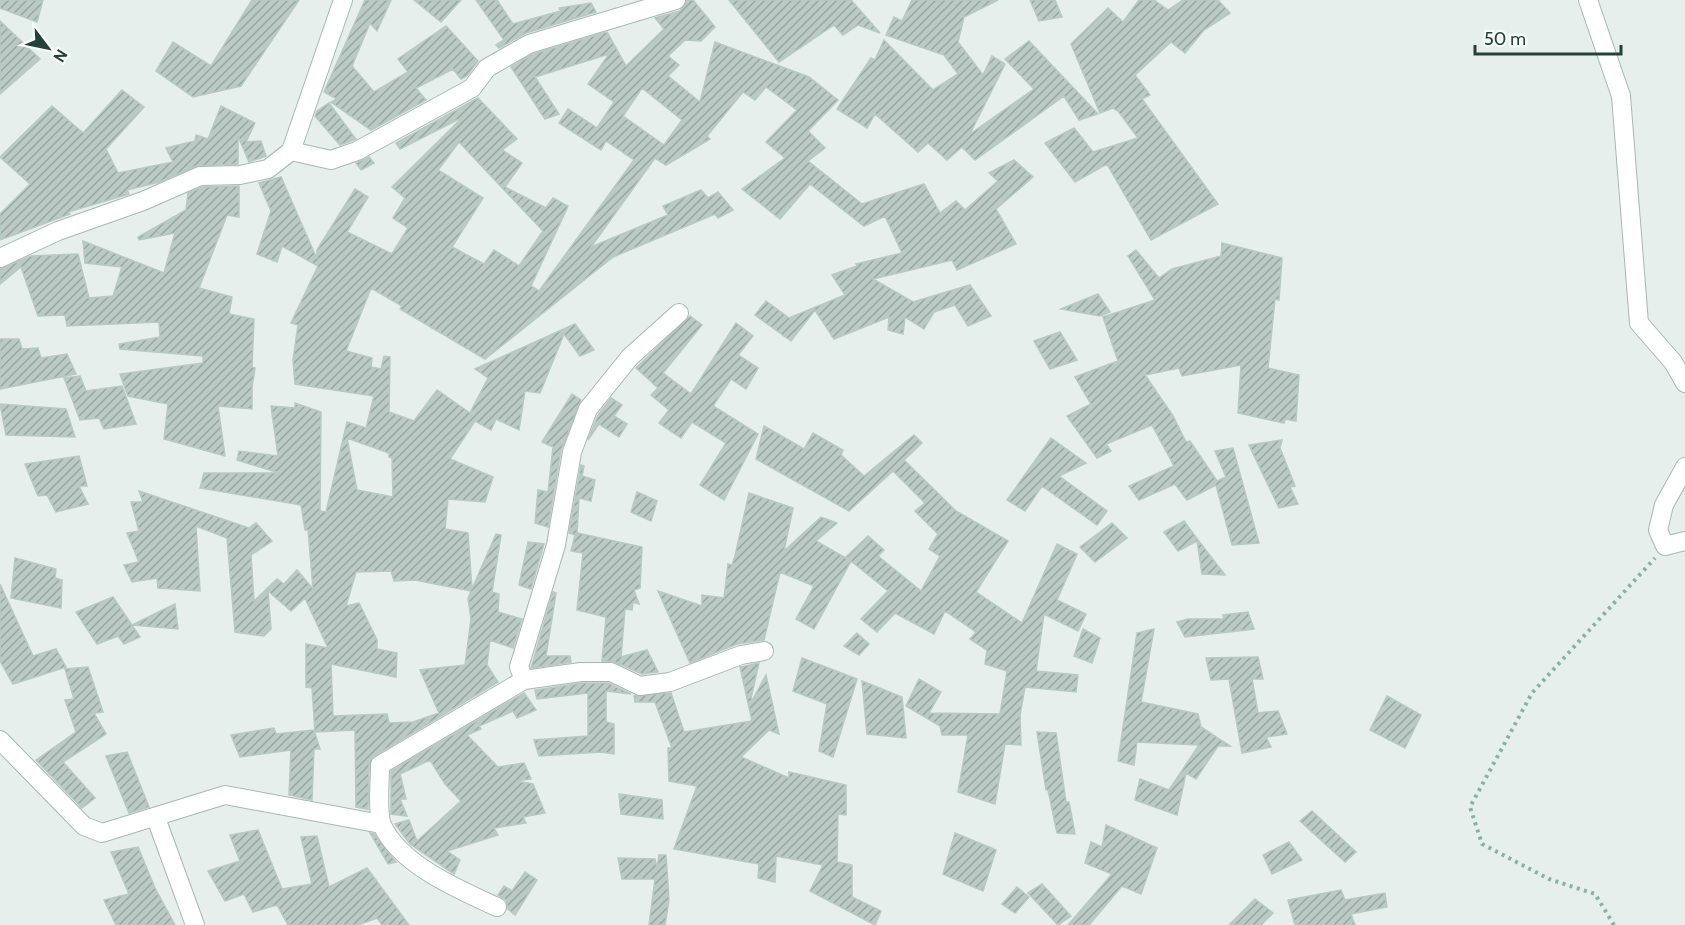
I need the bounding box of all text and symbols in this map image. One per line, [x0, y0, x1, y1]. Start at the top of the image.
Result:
north arrow [18, 18, 78, 78]
scale bar [1475, 18, 1620, 56]
text: 50 m [1484, 28, 1526, 50]
text: N [49, 46, 71, 66]

